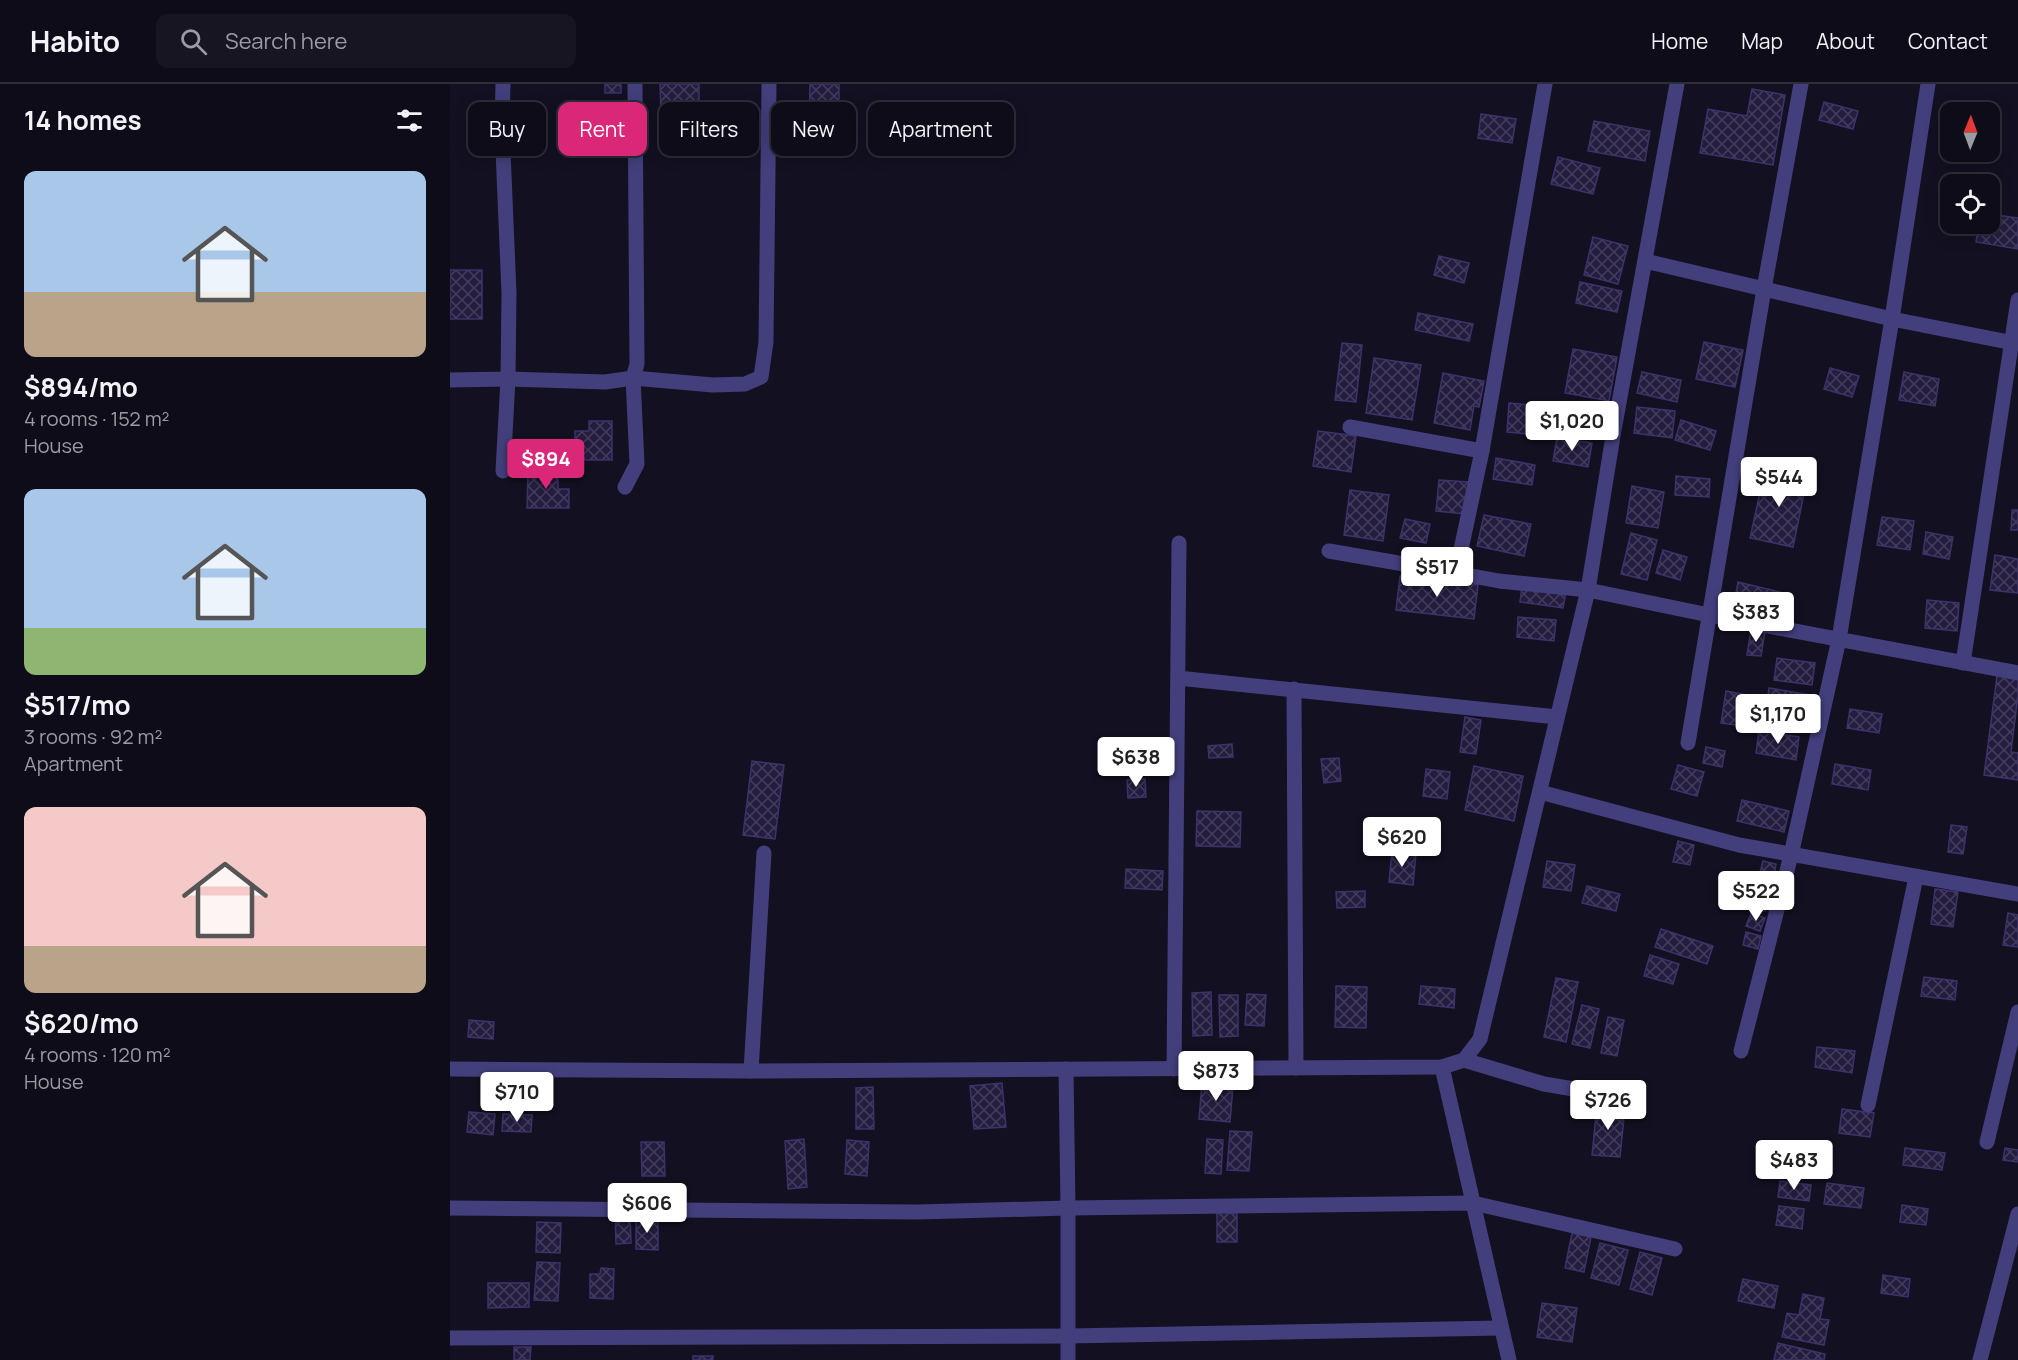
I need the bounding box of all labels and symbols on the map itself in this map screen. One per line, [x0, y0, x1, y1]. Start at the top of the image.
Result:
north arrow [1940, 102, 2000, 162]
pin: $1,020 [1523, 401, 1621, 452]
pin: $894 [510, 439, 582, 490]
pin: $544 [1743, 457, 1815, 508]
pin: $517 [1401, 547, 1473, 598]
pin: $383 [1720, 592, 1792, 643]
pin: $1,170 [1729, 694, 1827, 745]
pin: $638 [1100, 737, 1172, 788]
pin: $620 [1366, 817, 1438, 868]
pin: $522 [1720, 871, 1792, 922]
pin: $873 [1180, 1051, 1252, 1102]
pin: $710 [481, 1072, 553, 1123]
pin: $726 [1572, 1080, 1644, 1131]
pin: $483 [1758, 1140, 1830, 1191]
pin: $606 [611, 1183, 683, 1234]

